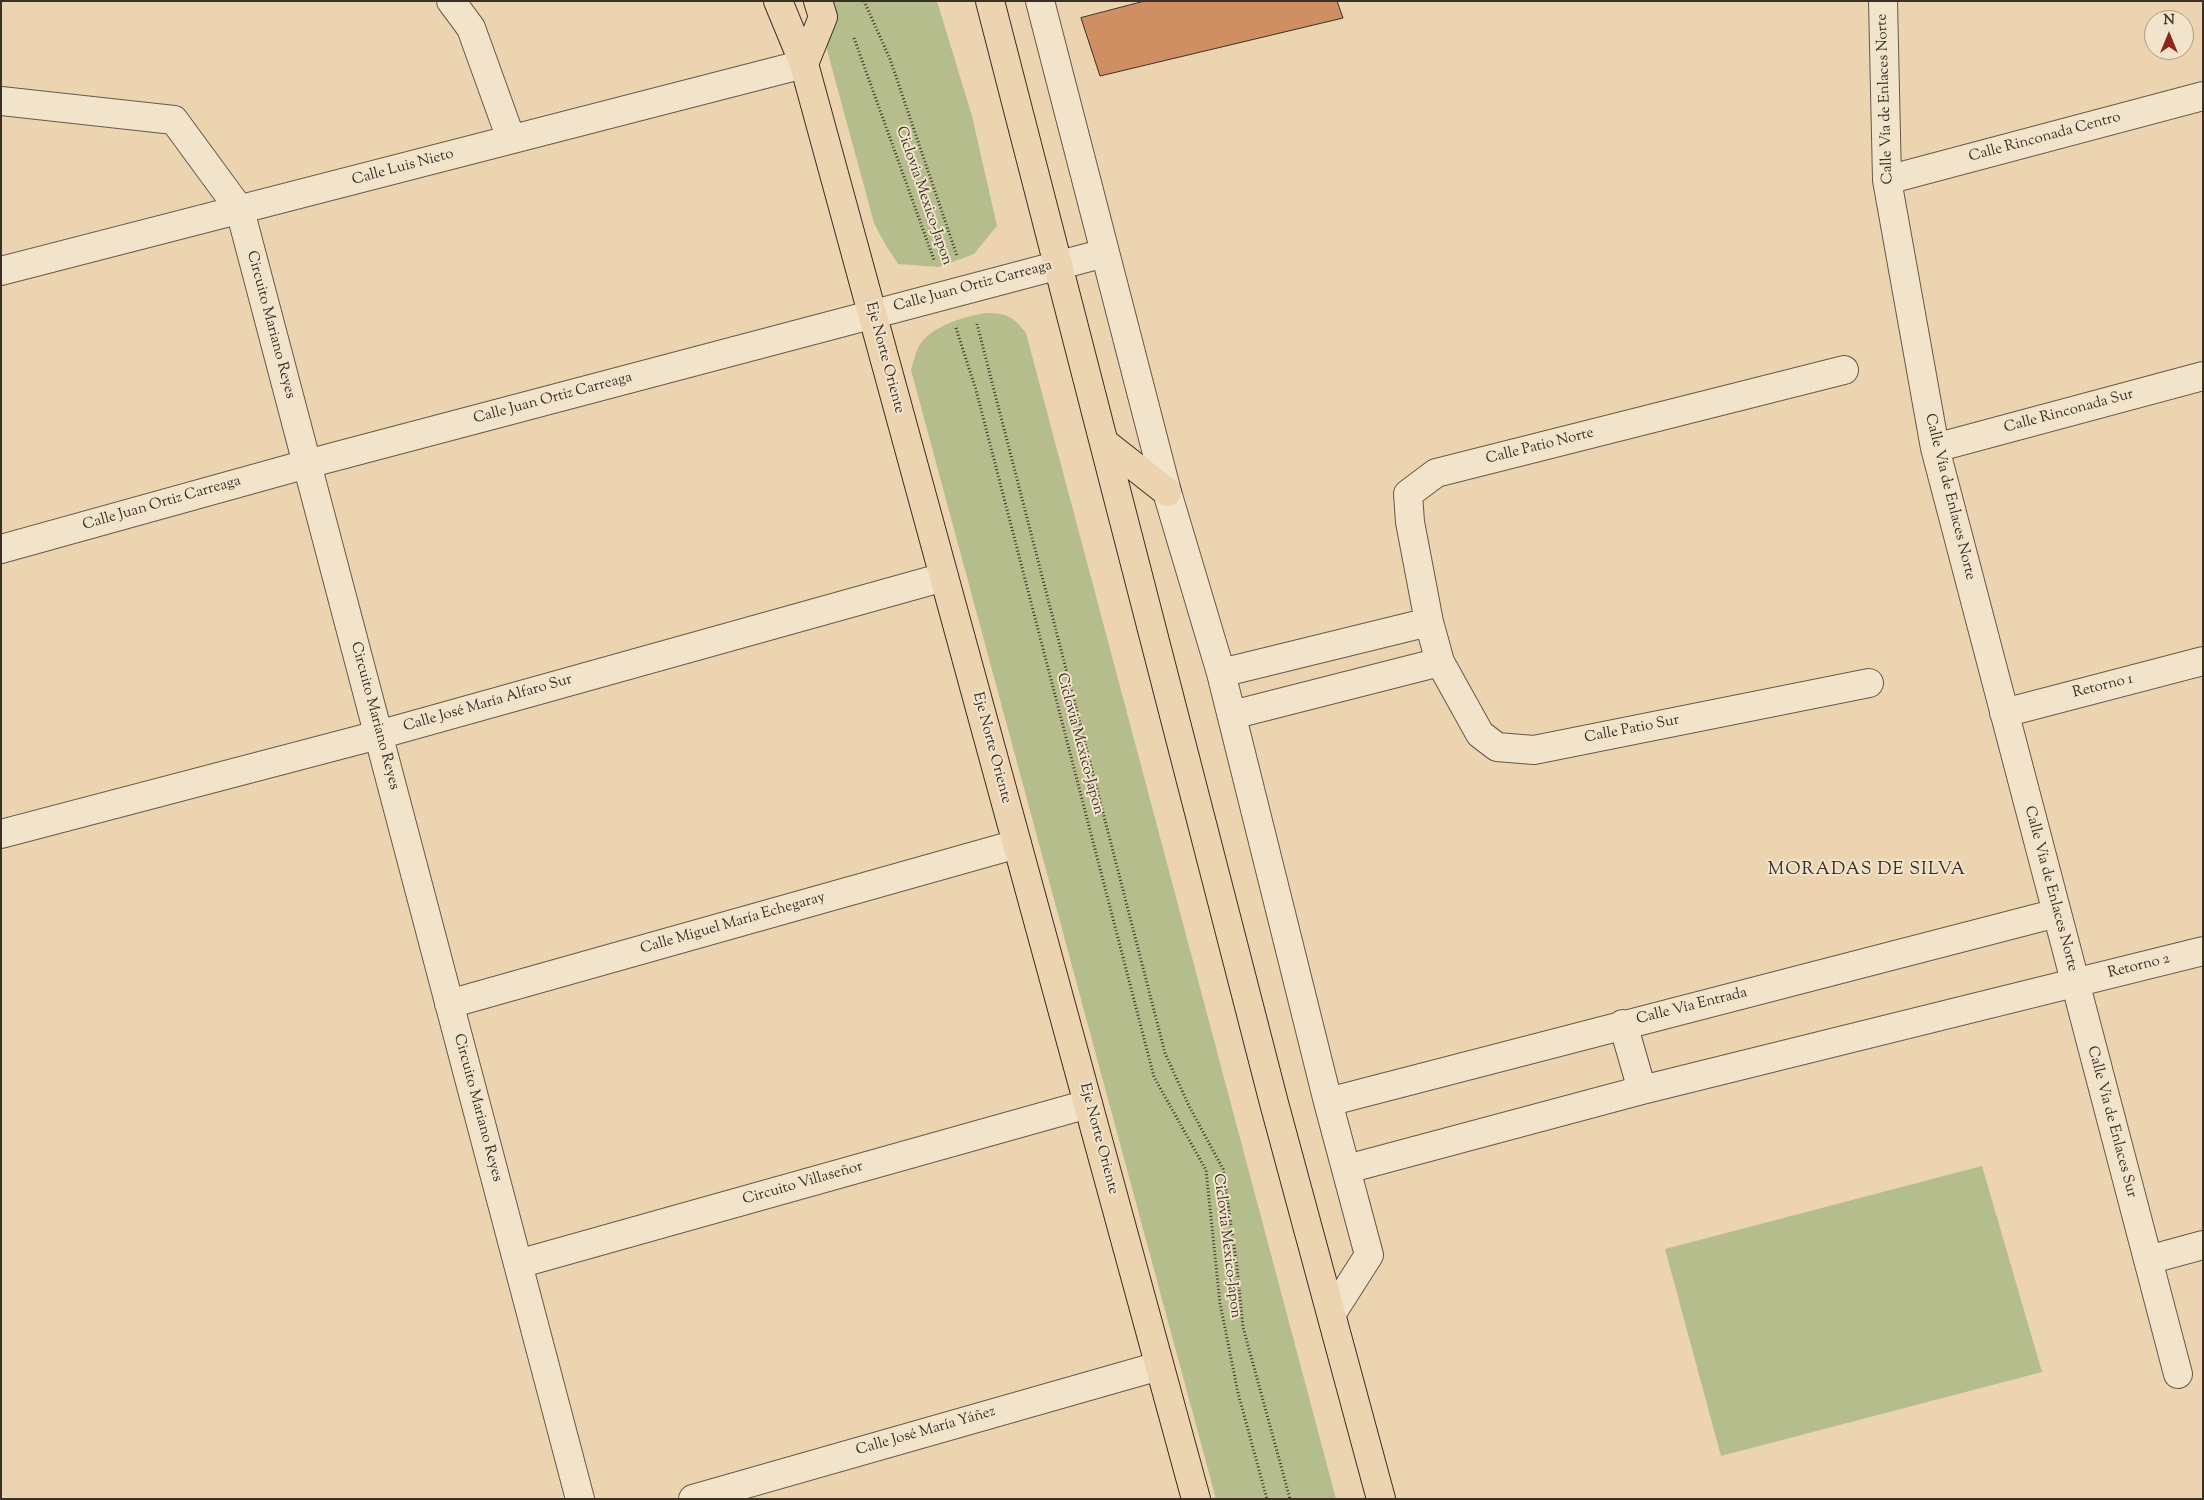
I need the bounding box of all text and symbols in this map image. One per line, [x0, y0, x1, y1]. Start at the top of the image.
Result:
north arrow [2144, 10, 2194, 60]
text: N [2163, 11, 2175, 31]
street label: Calle Vía de Enlaces Norte [1874, 13, 1898, 185]
street label: Calle Rinconada Centro [1967, 109, 2123, 167]
street label: Ciclovia Mexico-Japon [891, 124, 955, 268]
street label: Calle Luis Nieto [350, 146, 456, 190]
street label: Circuito Mariano Reyes [242, 249, 298, 401]
street label: Calle Juan Ortiz Carreaga [892, 257, 1054, 317]
street label: Eje Norte Oriente [860, 300, 908, 416]
street label: Calle Juan Ortiz Carreaga [472, 369, 634, 429]
street label: Calle Rinconada Sur [2002, 386, 2136, 438]
street label: Calle Vía de Enlaces Norte [1920, 412, 1978, 582]
street label: Calle Patio Norte [1484, 425, 1596, 469]
street label: Calle Juan Ortiz Carreaga [81, 473, 243, 535]
street label: Circuito Mariano Reyes [346, 640, 402, 792]
street label: Calle José María Alfaro Sur [402, 671, 574, 737]
street label: Ciclovia Mexico-Japon [1051, 671, 1107, 817]
street label: Retorno 1 [2071, 671, 2135, 703]
street label: Eje Norte Oriente [967, 690, 1015, 806]
street label: Calle Patio Sur [1583, 712, 1681, 748]
street label: Calle Vía de Enlaces Norte [2019, 804, 2081, 974]
district label: MORADAS DE SILVA [1766, 860, 1968, 882]
street label: Calle Miguel María Echegaray [639, 889, 827, 959]
street label: Retorno 2 [2106, 951, 2172, 983]
street label: Calle Vía Entrada [1635, 985, 1749, 1029]
street label: Circuito Mariano Reyes [449, 1032, 505, 1184]
street label: Calle Vía de Enlaces Sur [2082, 1044, 2140, 1200]
street label: Eje Norte Oriente [1074, 1081, 1122, 1197]
street label: Circuito Villaseñor [741, 1158, 865, 1210]
street label: Ciclovia Mexico-Japon [1208, 1173, 1244, 1319]
street label: Calle José María Yáñez [854, 1403, 998, 1461]

